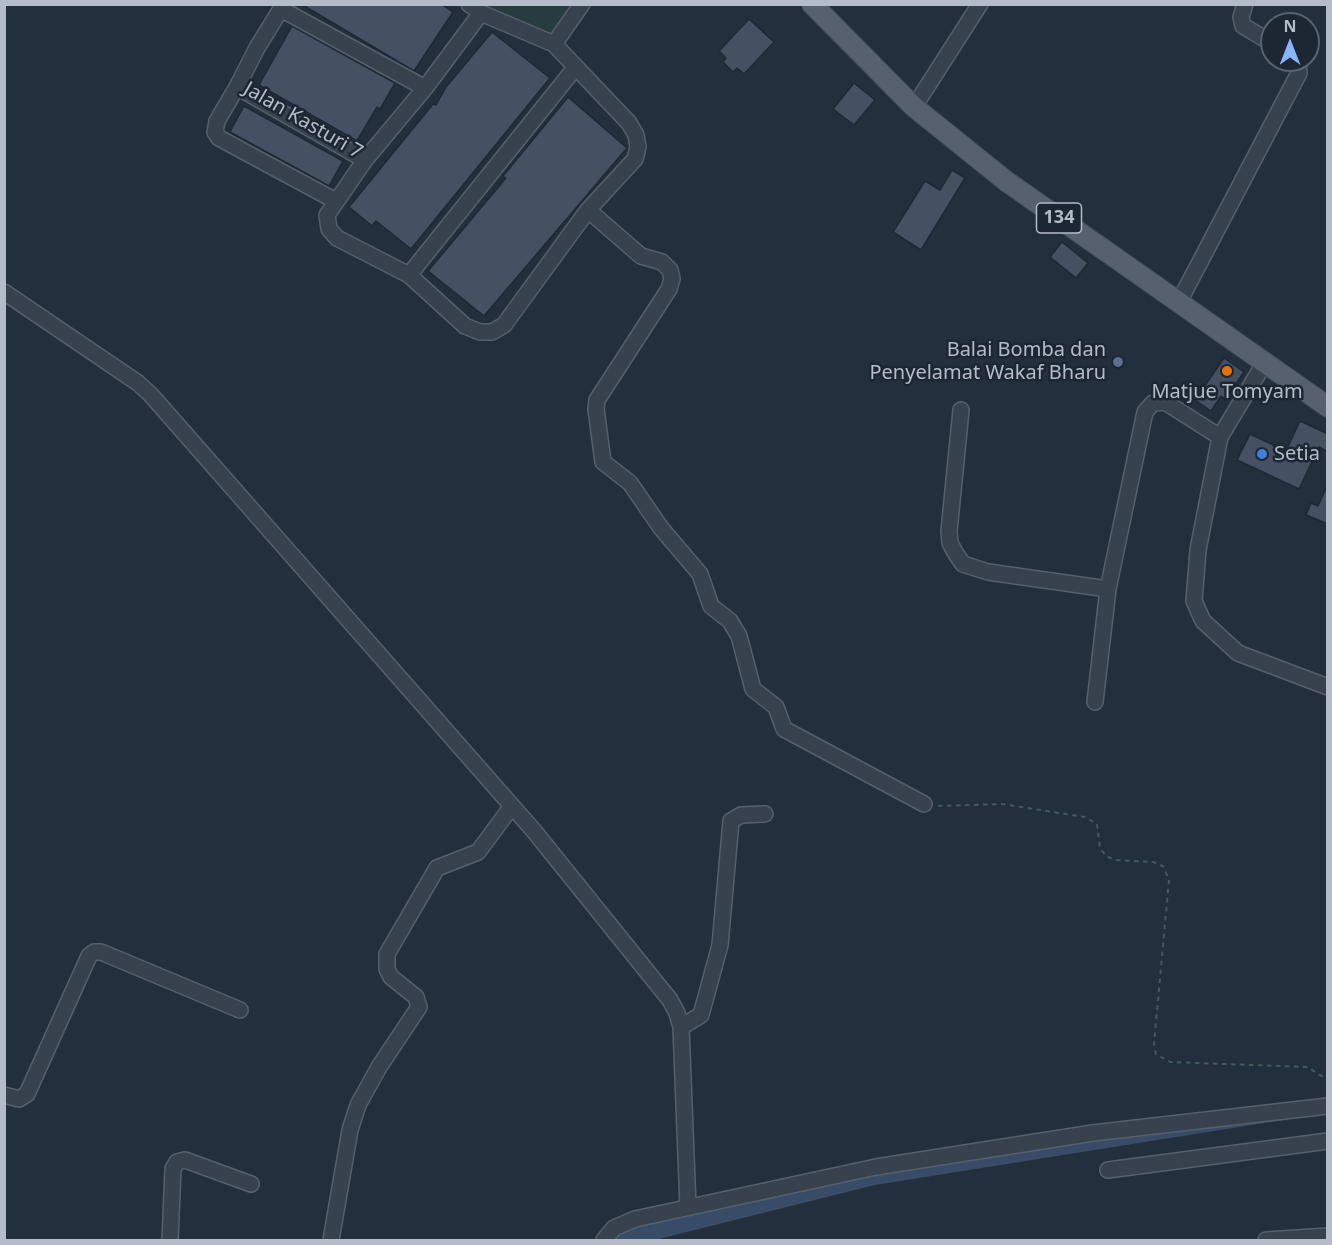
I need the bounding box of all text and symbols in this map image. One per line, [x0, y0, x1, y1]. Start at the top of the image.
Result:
north arrow [1260, 12, 1320, 72]
text: N [1283, 15, 1297, 37]
street label: Jalan Kasturi 7 [239, 77, 367, 165]
road number: 134 [1036, 203, 1082, 233]
place label: Balai Bomba dan Penyelamat Wakaf Bharu [869, 338, 1106, 385]
marker: Balai Bomba dan Penyelamat Wakaf Bharu [1111, 355, 1125, 369]
marker: Matjue Tomyam [1220, 364, 1234, 378]
place label: Matjue Tomyam [1151, 380, 1303, 404]
place label: Setia [1274, 442, 1320, 466]
marker: Setia [1255, 447, 1269, 461]

